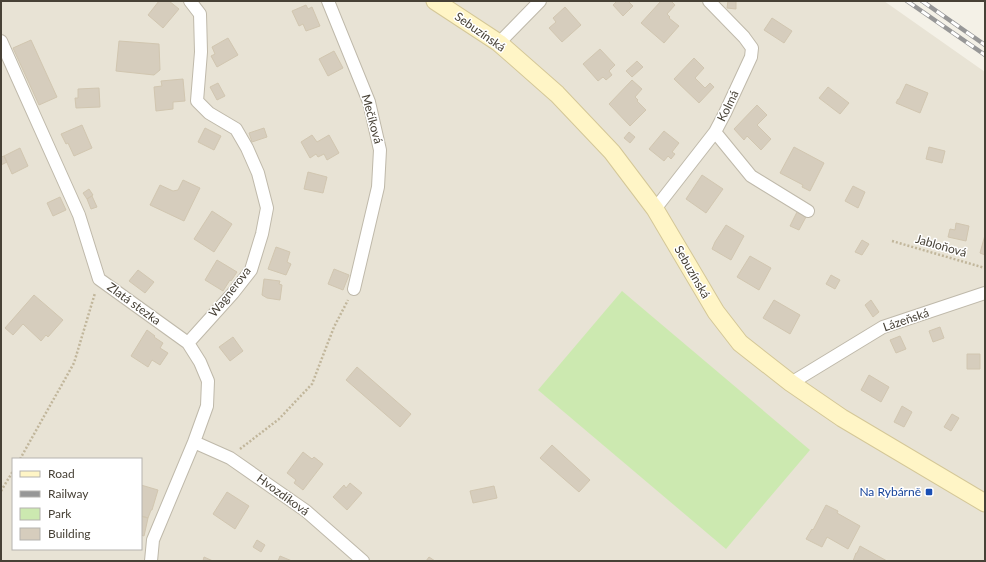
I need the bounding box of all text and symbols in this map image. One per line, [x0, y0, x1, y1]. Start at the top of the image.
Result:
street label: Sebuzínská [452, 9, 509, 55]
street label: Kolmá [714, 88, 742, 124]
street label: Mečíková [359, 93, 386, 145]
street label: Jabloňová [914, 231, 968, 260]
street label: Sebuzínská [671, 243, 714, 301]
street label: Wagnerova [205, 264, 254, 320]
street label: Zlatá stezka [105, 279, 164, 328]
street label: Lázeňská [881, 305, 931, 334]
legend [12, 458, 142, 550]
text: Road [48, 466, 75, 481]
street label: Hvozdíková [254, 471, 313, 519]
place label: Na Rybárně [859, 484, 921, 499]
text: Railway [48, 486, 89, 501]
marker: Na Rybárně [924, 487, 934, 497]
text: Park [48, 506, 72, 521]
text: Building [48, 526, 91, 541]

